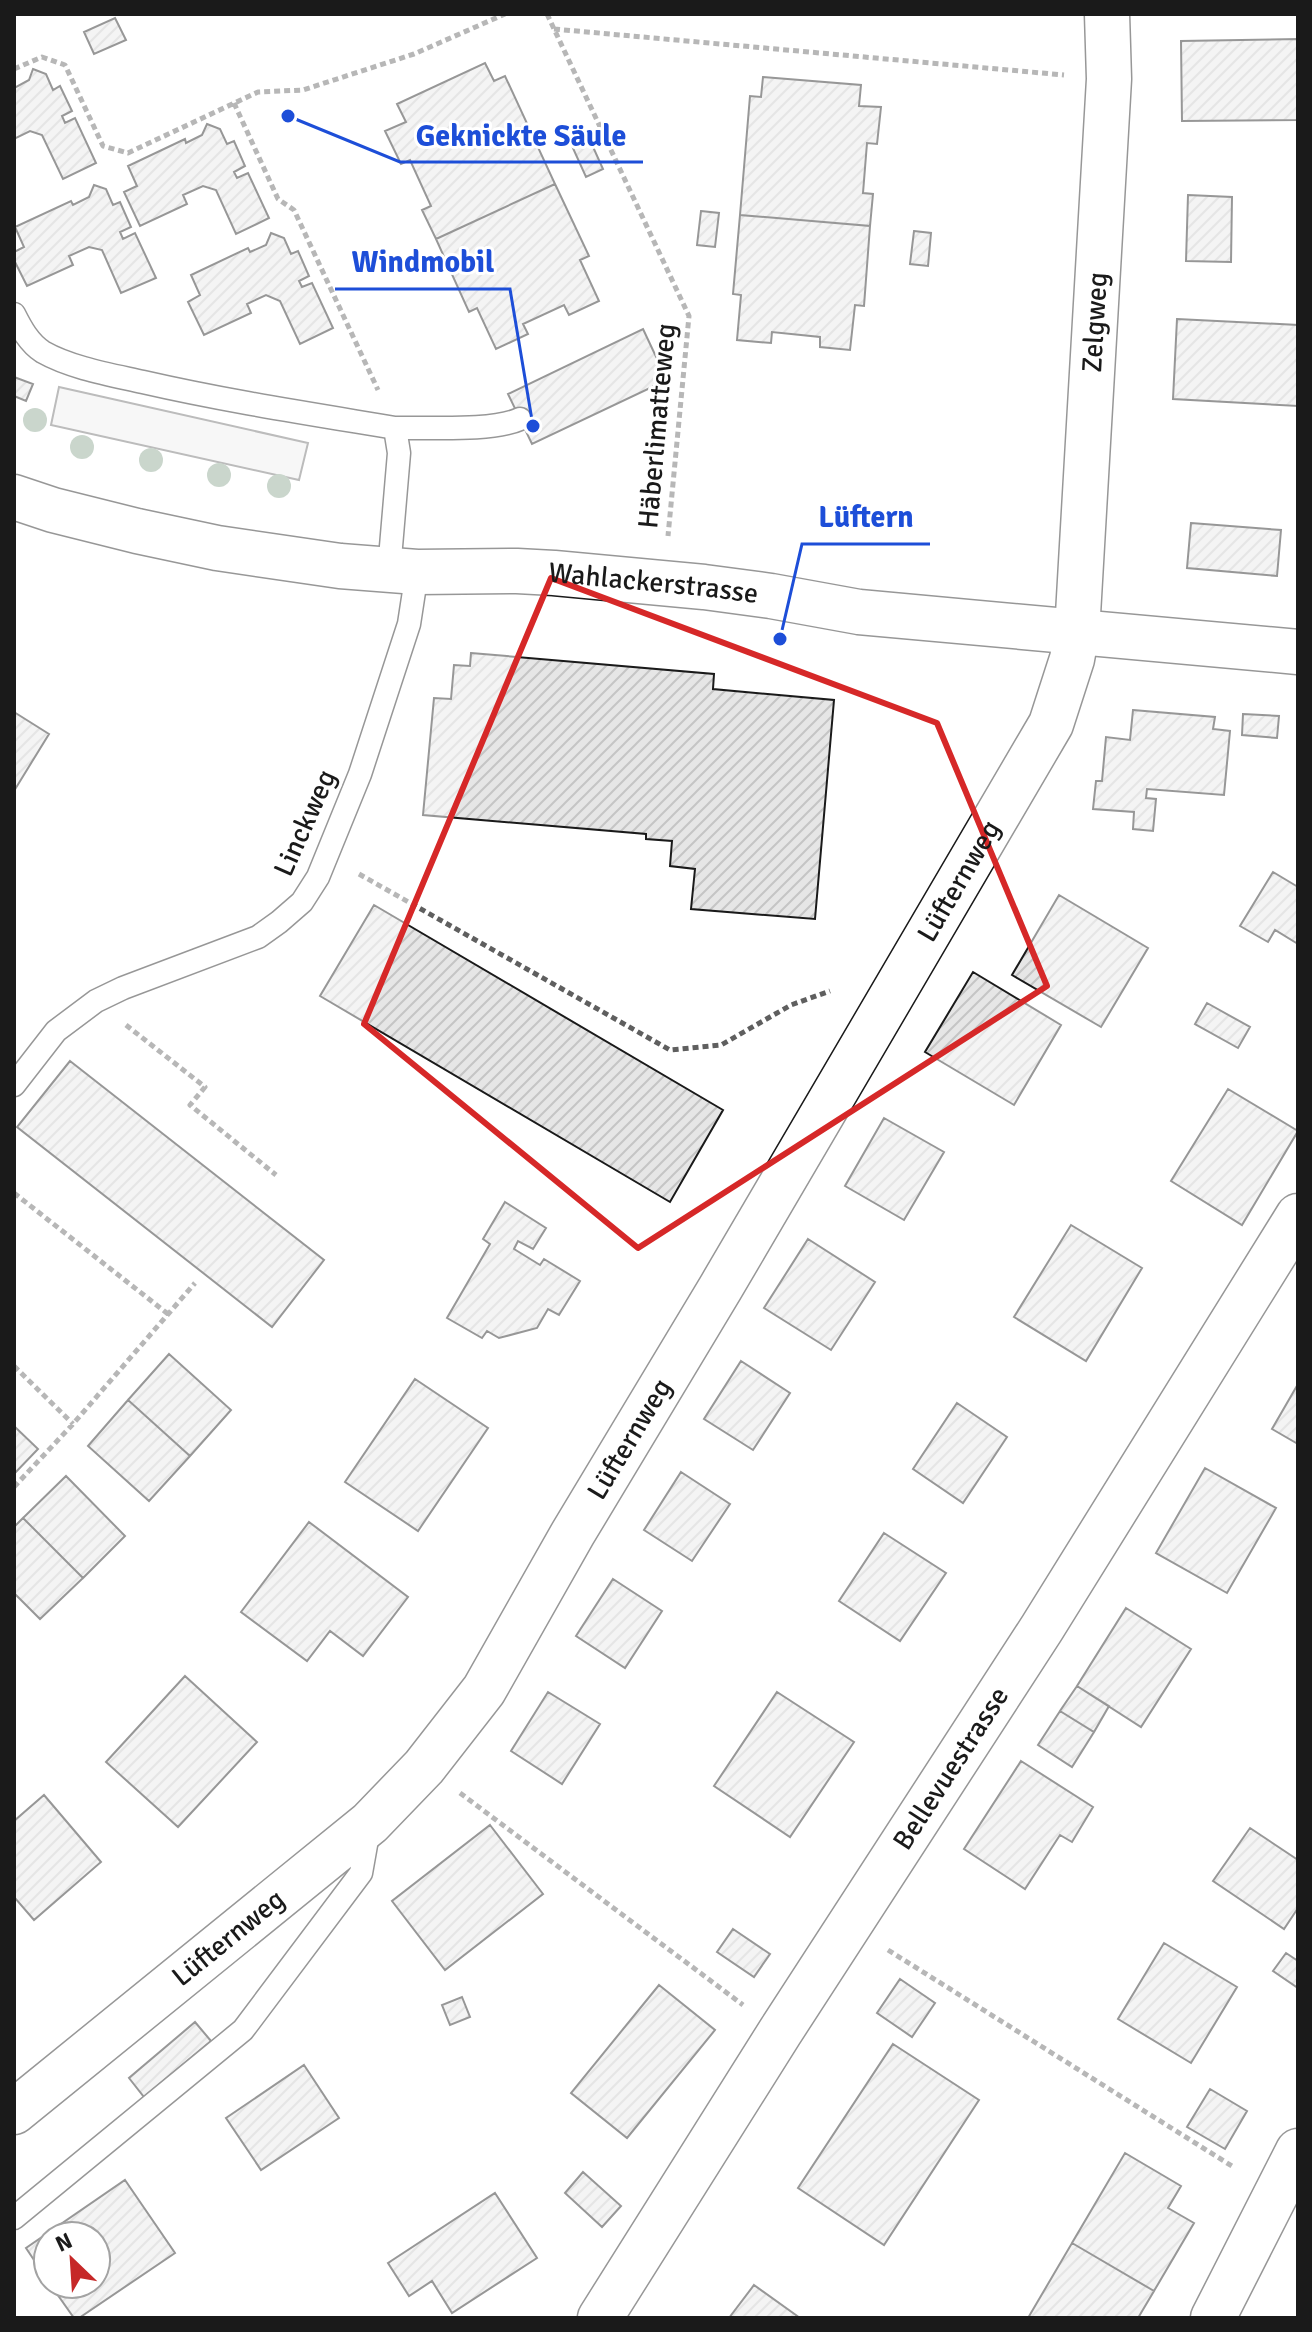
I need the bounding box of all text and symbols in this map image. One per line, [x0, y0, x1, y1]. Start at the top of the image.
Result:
callout: Geknickte Säule [400, 108, 643, 162]
text: Geknickte Säule [416, 118, 626, 155]
callout: Windmobil [335, 235, 510, 289]
text: Windmobil [352, 244, 494, 281]
street label: Zelgweg [1075, 271, 1115, 374]
street label: Häberlimatteweg [631, 322, 683, 530]
callout: Lüftern [802, 490, 930, 544]
text: Lüftern [818, 499, 914, 536]
street label: Wahlackerstrasse [547, 556, 760, 611]
street label: Linckweg [267, 765, 343, 881]
street label: Lüfternweg [910, 814, 1008, 948]
street label: Lüfternweg [580, 1372, 679, 1506]
street label: Bellevuestrasse [886, 1681, 1016, 1856]
street label: Lüfternweg [165, 1882, 291, 1994]
north arrow [32, 2220, 112, 2300]
text: N [51, 2227, 76, 2258]

